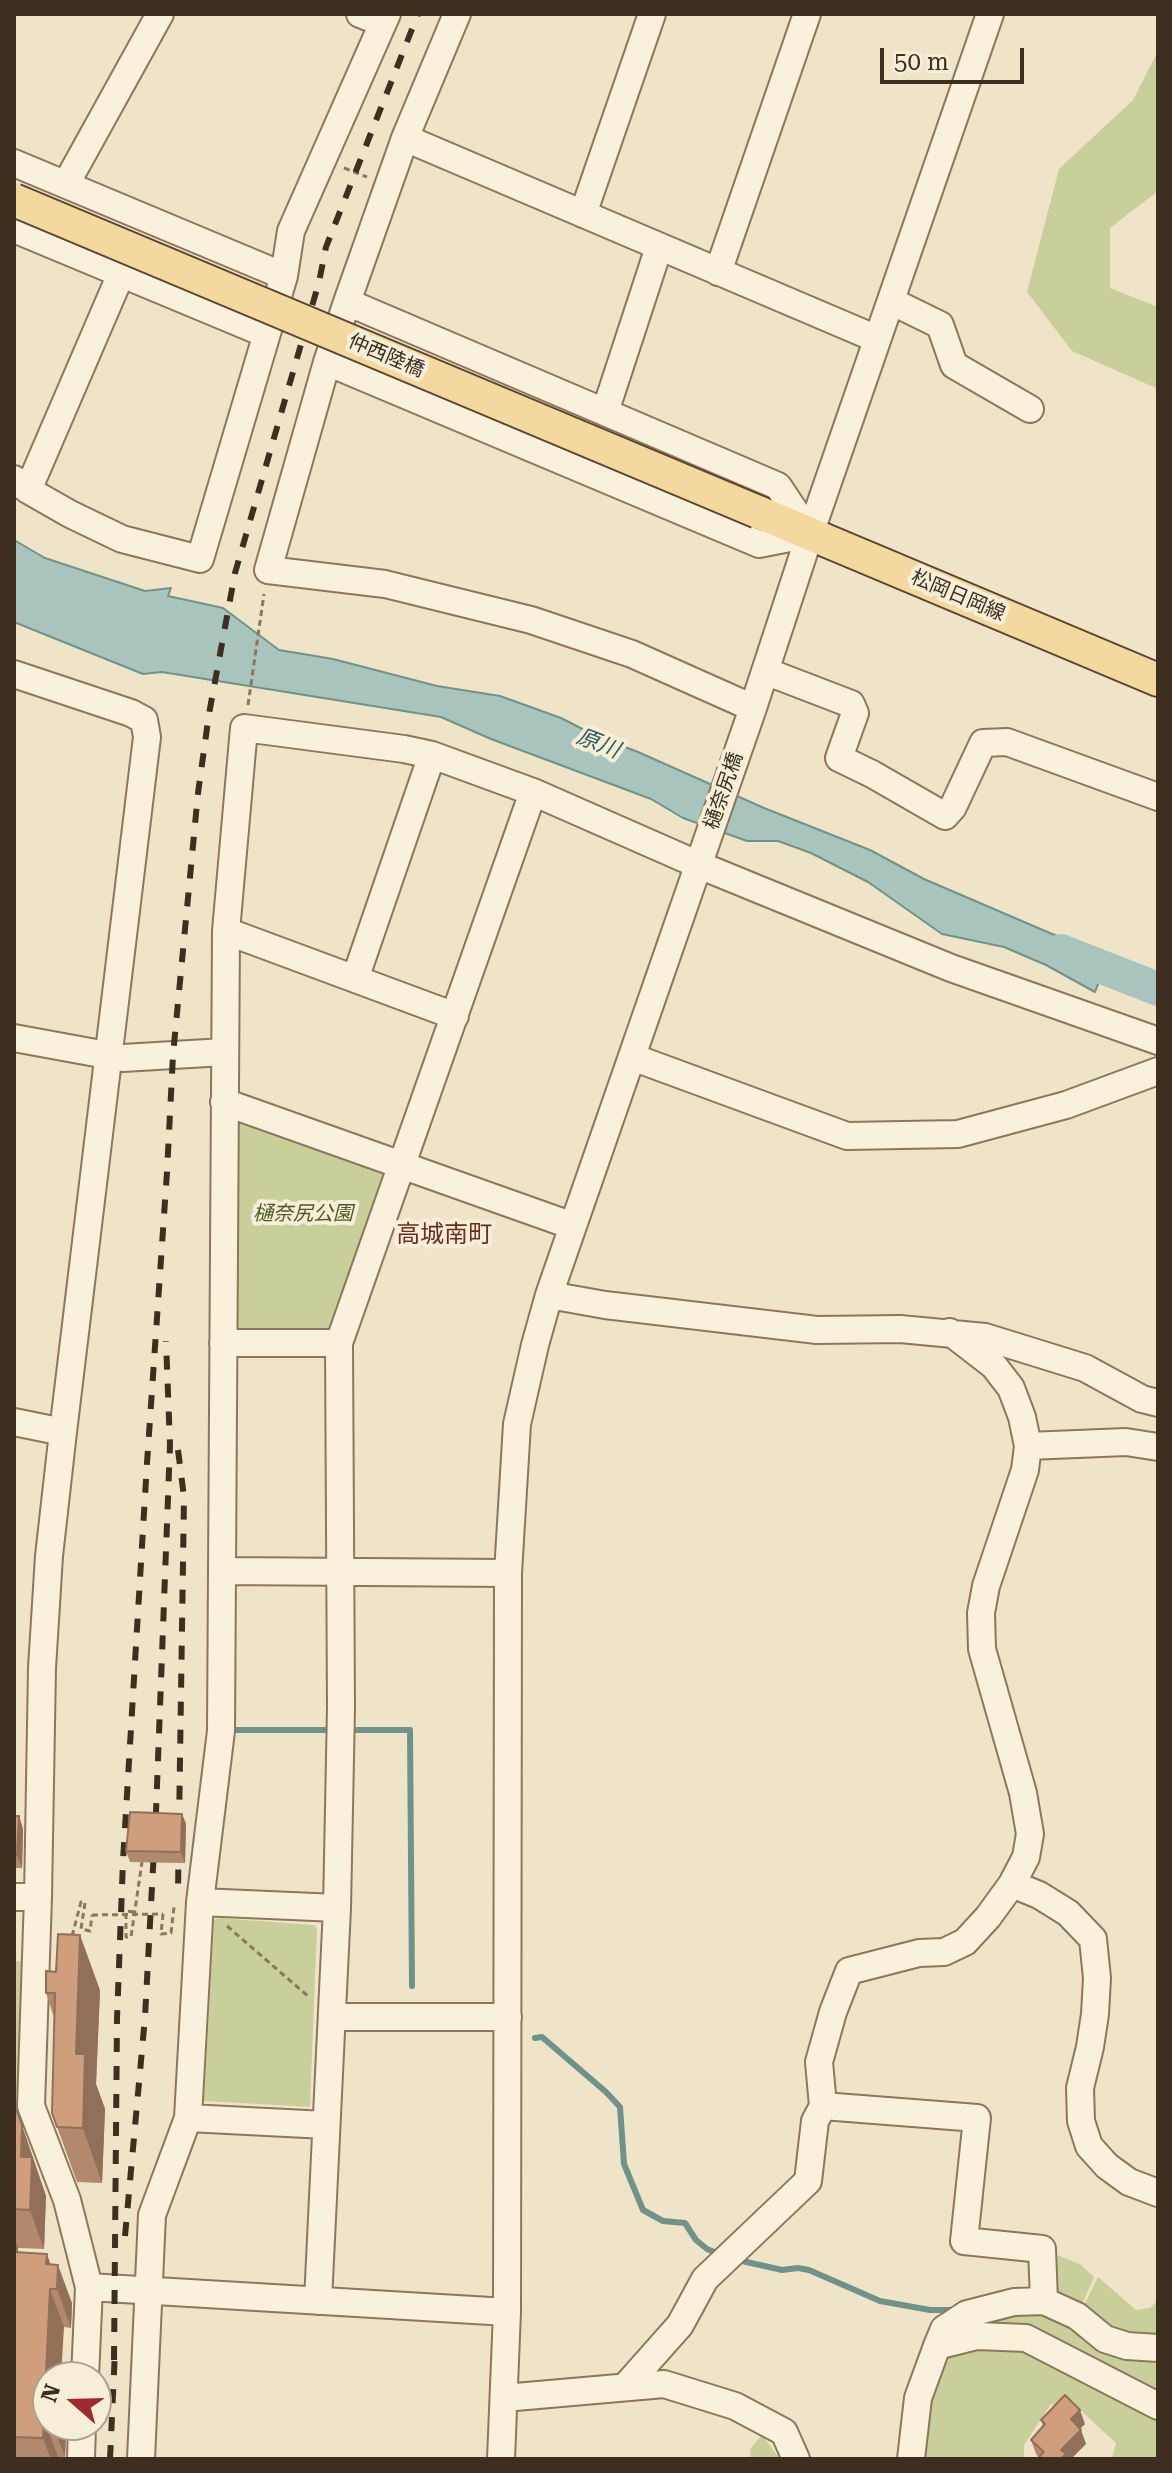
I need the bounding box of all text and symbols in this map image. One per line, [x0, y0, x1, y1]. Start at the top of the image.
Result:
scale bar [884, 32, 1028, 82]
text: 50 m [894, 48, 949, 76]
street label: 仲西陸橋 [344, 329, 428, 383]
street label: 松岡日岡線 [907, 565, 1009, 627]
water label: 原川 [573, 724, 623, 764]
street label: 樋奈尻橋 [700, 749, 748, 833]
park label: 樋奈尻公園 [253, 1202, 353, 1226]
district label: 高城南町 [396, 1221, 492, 1249]
north arrow [32, 2361, 112, 2441]
text: N [36, 2381, 65, 2406]

